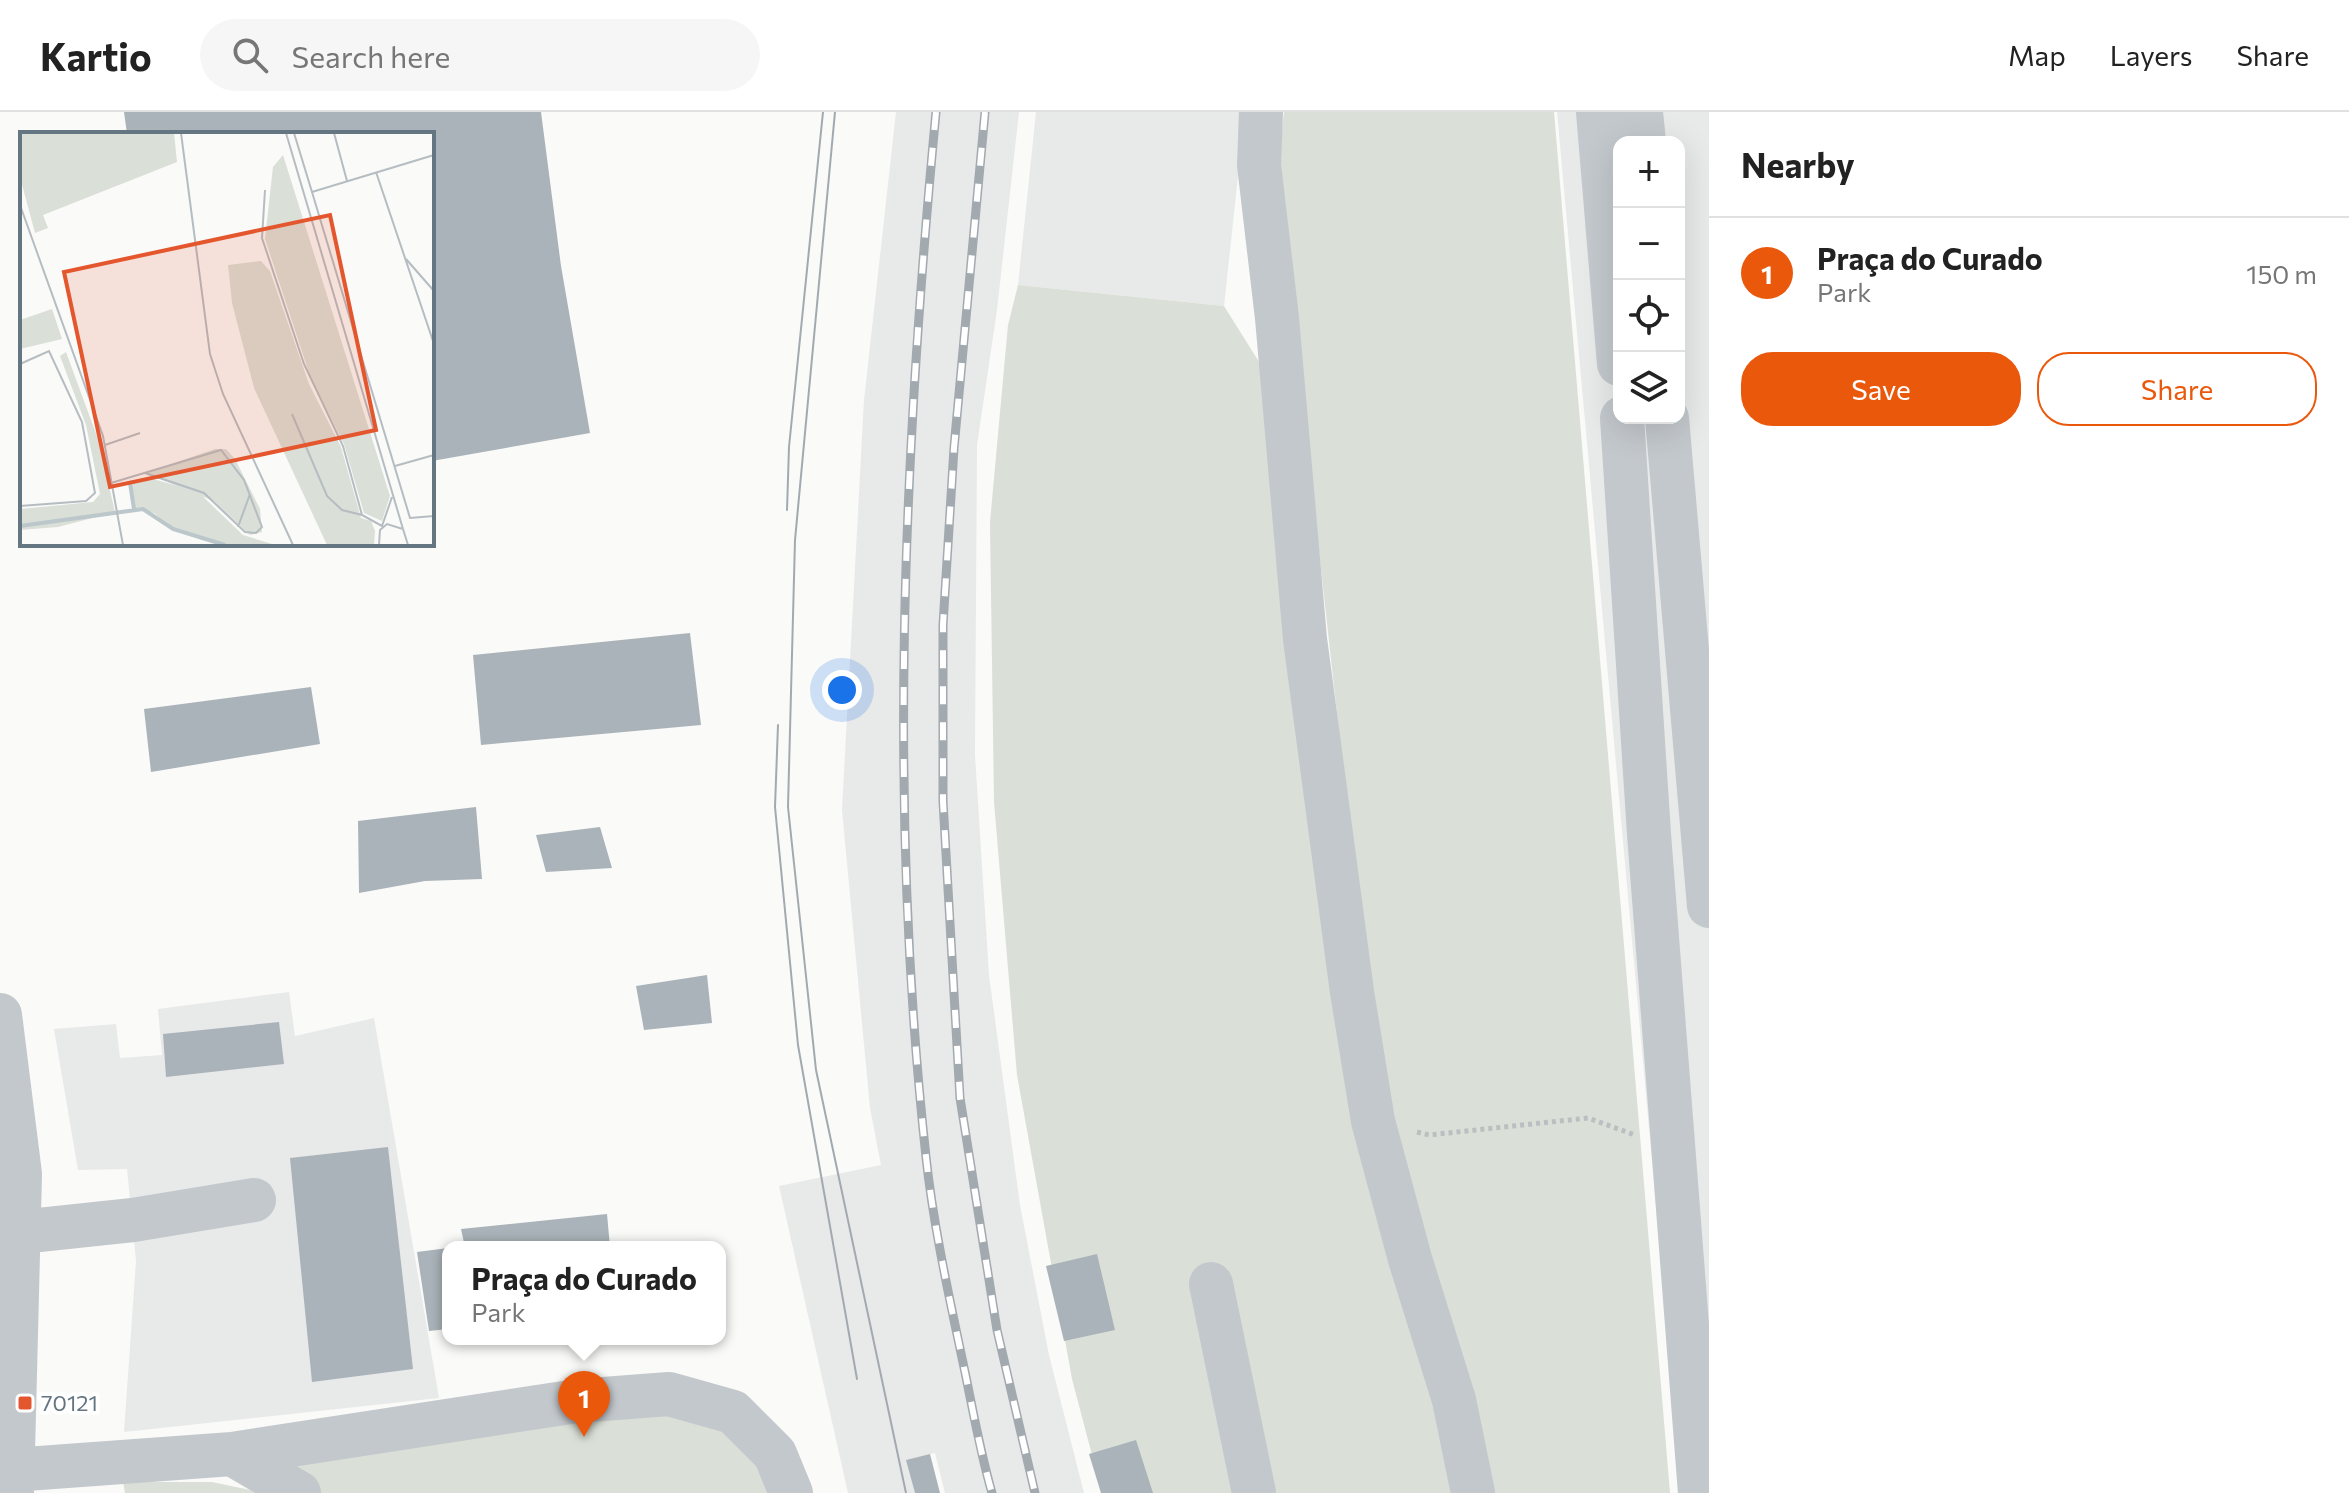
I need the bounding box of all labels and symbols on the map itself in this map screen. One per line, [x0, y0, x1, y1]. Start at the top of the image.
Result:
inset map [20, 132, 434, 546]
your location [822, 670, 862, 710]
pin: 1 [558, 1371, 610, 1437]
place label: 70121 [41, 1389, 98, 1416]
marker: 70121 [16, 1394, 34, 1412]

